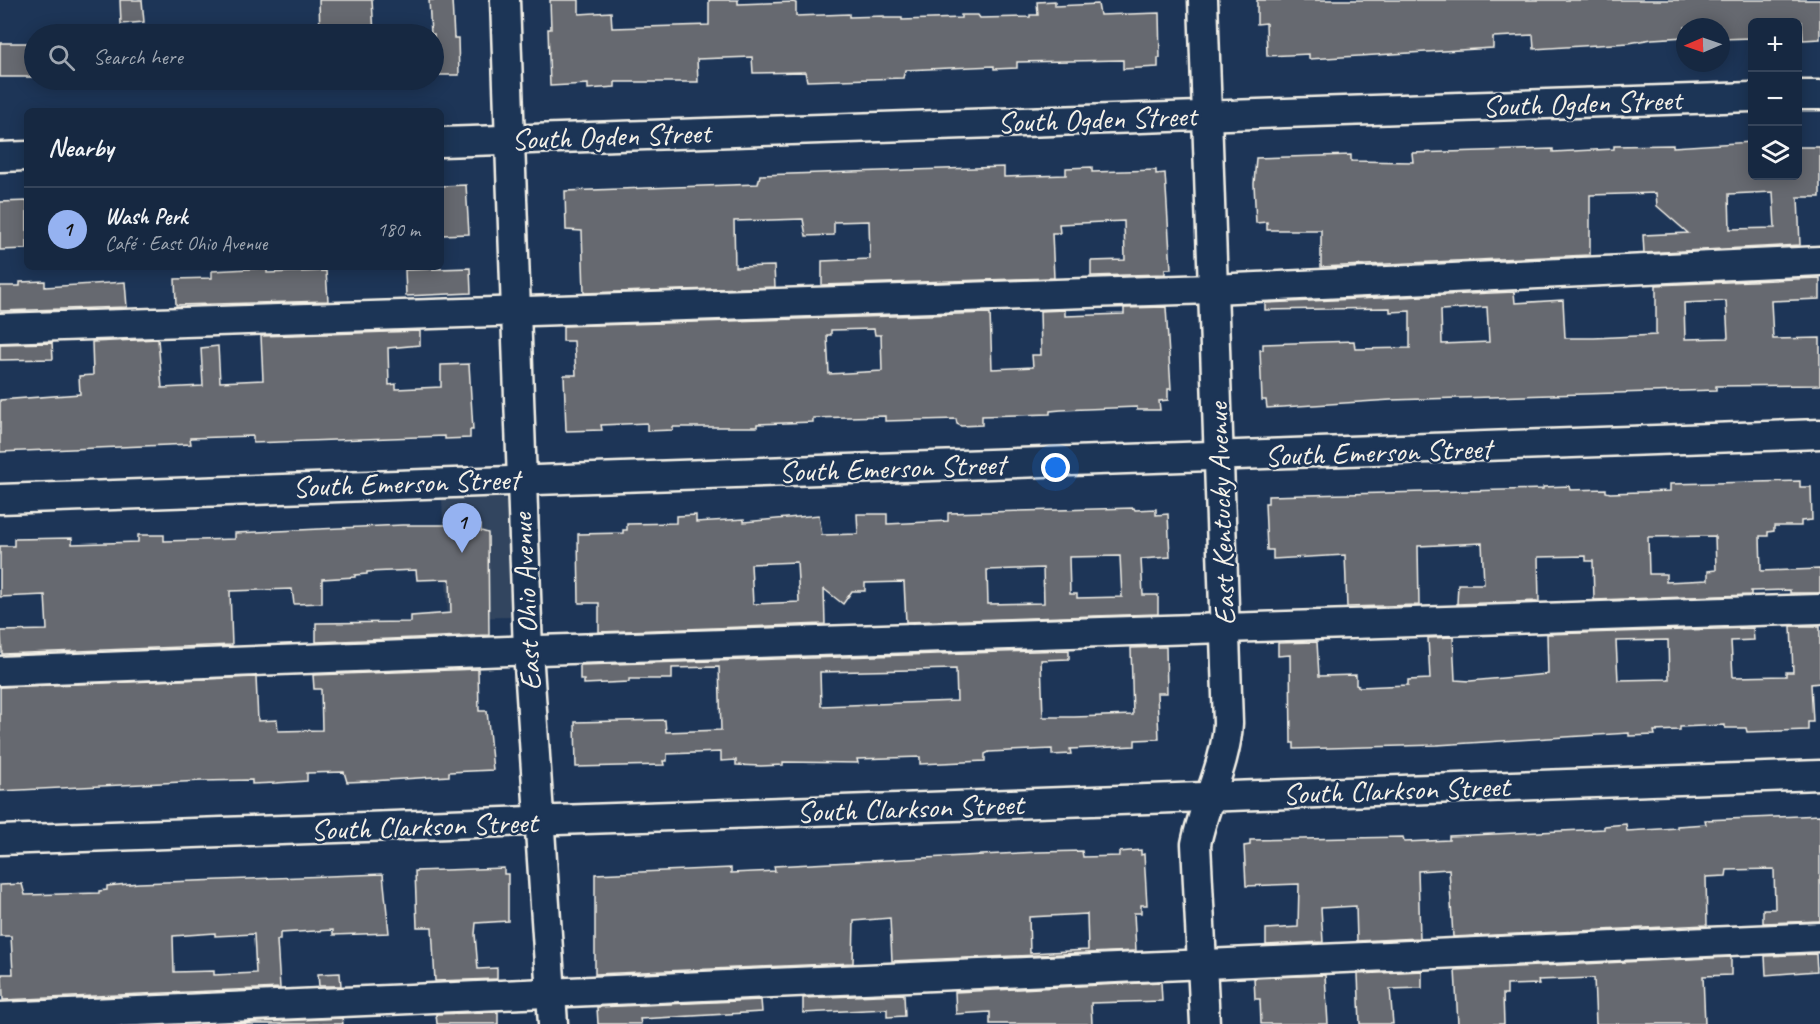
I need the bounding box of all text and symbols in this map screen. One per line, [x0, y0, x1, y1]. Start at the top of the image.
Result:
north arrow [1676, 18, 1730, 72]
map controls [1748, 18, 1802, 180]
button: + [1748, 18, 1802, 72]
search box [24, 24, 444, 90]
icon: search [45, 41, 78, 74]
text: Search here [93, 43, 183, 71]
button: − [1748, 72, 1802, 126]
street label: South Ogden Street [1482, 80, 1685, 125]
street label: South Ogden Street [997, 96, 1200, 141]
street label: South Ogden Street [511, 113, 714, 158]
button: layers [1748, 126, 1802, 180]
text: Nearby [48, 131, 113, 164]
text: Wash Perk [105, 203, 187, 231]
text: 1 [63, 217, 72, 242]
text: 180 m [377, 217, 420, 242]
text: Café · East Ohio Avenue [105, 231, 267, 256]
street label: East Kentucky Avenue [1198, 400, 1244, 626]
street label: South Emerson Street [1264, 429, 1496, 475]
street label: South Emerson Street [778, 445, 1010, 491]
your location [1041, 453, 1070, 482]
street label: South Emerson Street [292, 460, 524, 506]
pin: 1 [442, 504, 482, 553]
street label: East Ohio Avenue [502, 510, 550, 692]
street label: South Clarkson Street [1282, 767, 1513, 813]
street label: South Clarkson Street [796, 785, 1027, 831]
street label: South Clarkson Street [310, 803, 541, 849]

